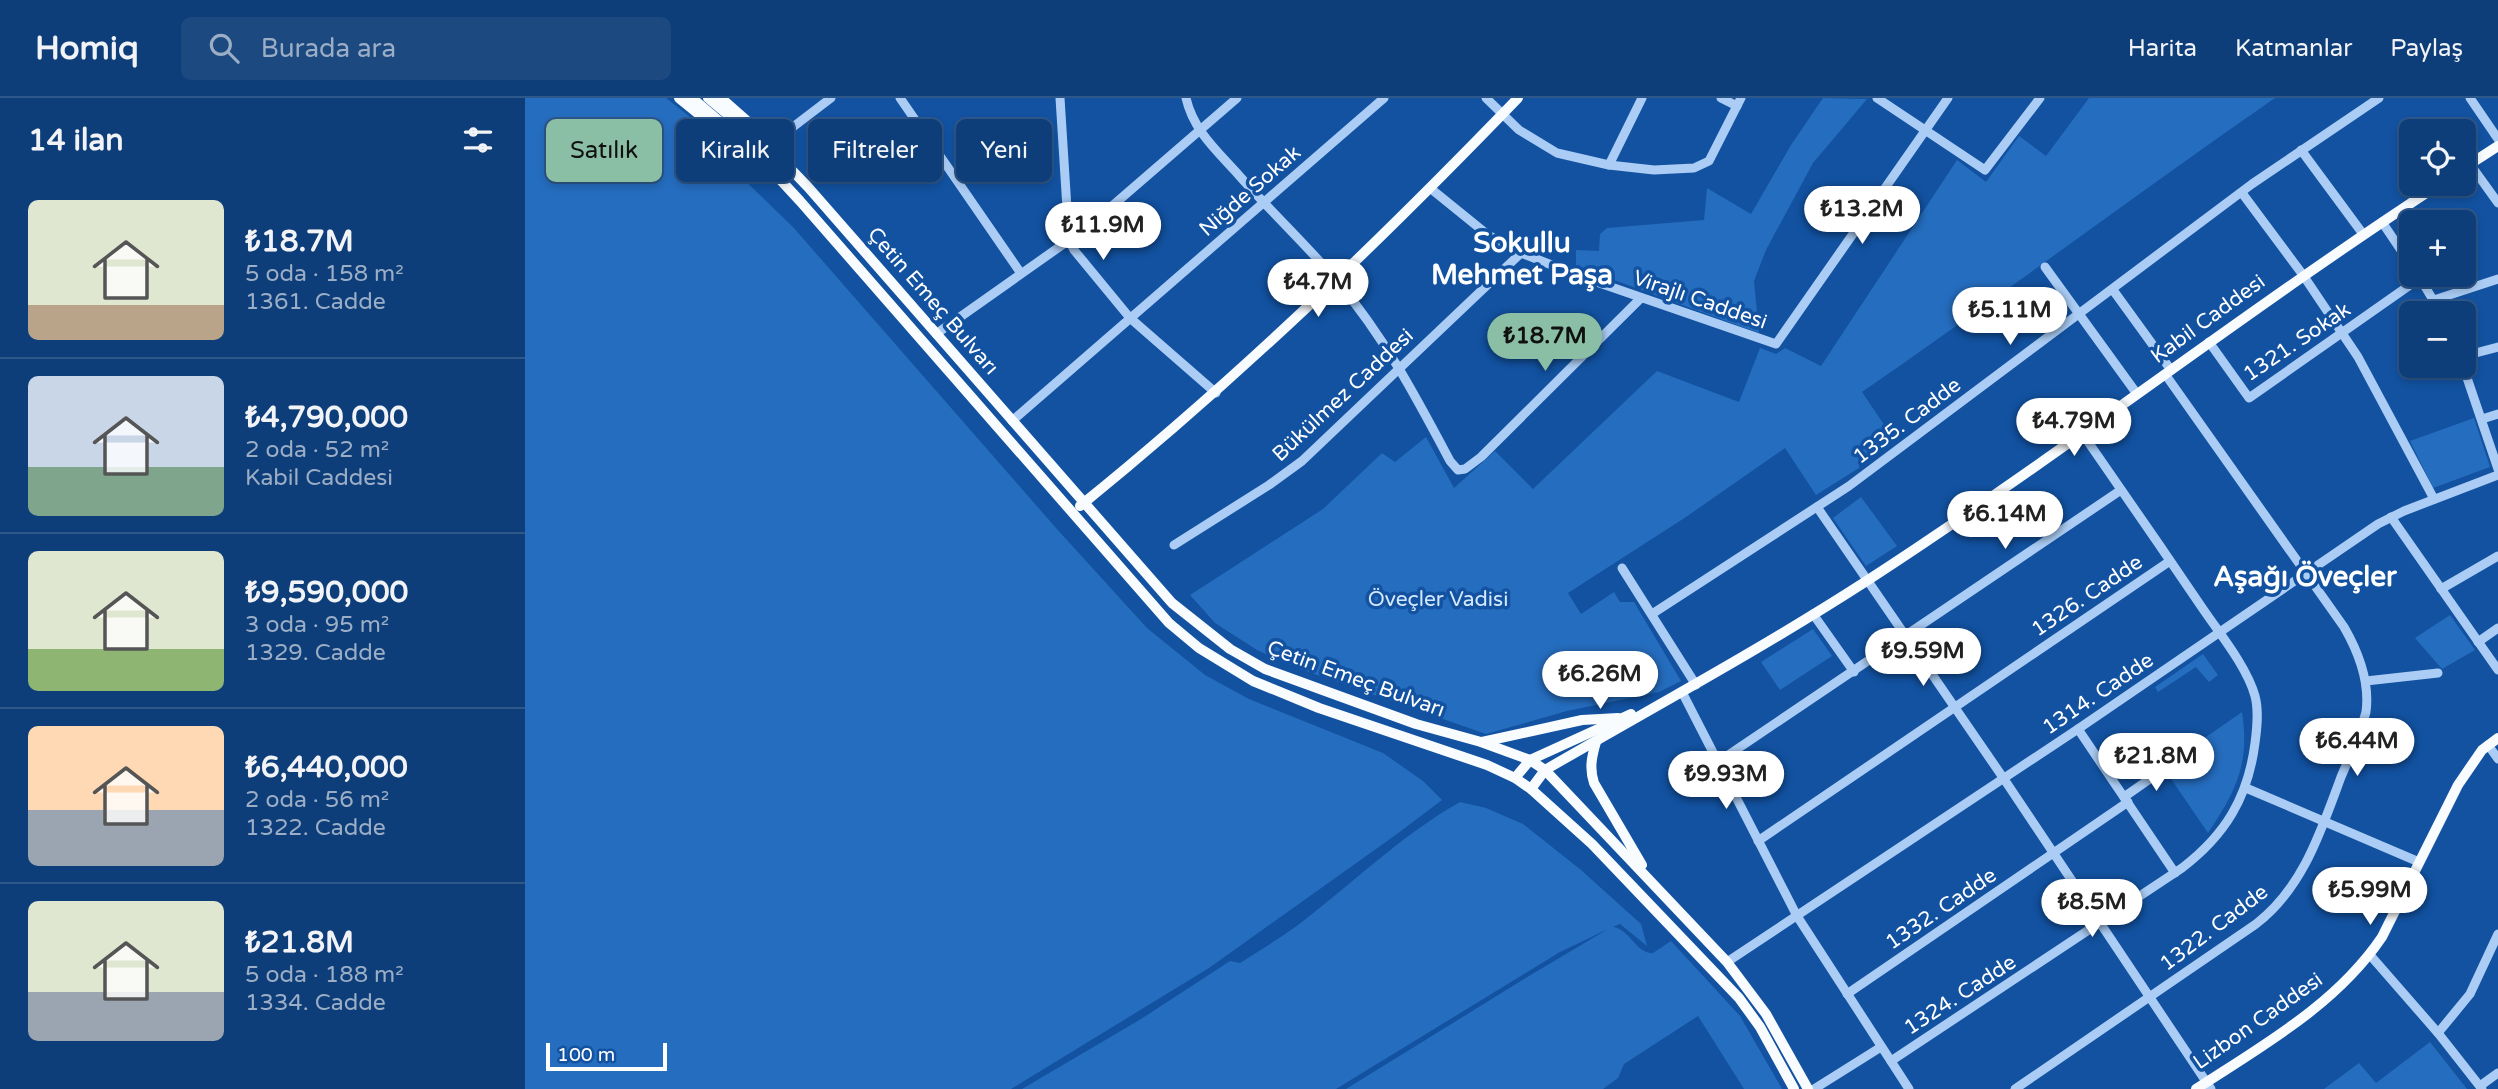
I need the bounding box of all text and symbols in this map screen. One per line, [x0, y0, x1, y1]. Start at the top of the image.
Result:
search box [181, 17, 671, 80]
text: Homiq [35, 29, 139, 68]
icon: search [205, 29, 243, 67]
text: Burada ara [261, 33, 396, 64]
text: Harita [2128, 34, 2197, 63]
text: Katmanlar [2235, 34, 2352, 63]
text: Paylaş [2390, 34, 2463, 63]
chip: Satılık [546, 119, 662, 182]
chip: Kiralık [676, 119, 794, 182]
chip: Filtreler [808, 119, 942, 182]
chip: Yeni [956, 119, 1052, 182]
map controls [2399, 119, 2476, 378]
button: locate [2399, 119, 2476, 196]
icon: filters [459, 121, 497, 159]
text: 14 ilan [28, 122, 124, 159]
street label: Niğde Sokak [1194, 140, 1306, 242]
pin: ₺13.2M [1805, 186, 1919, 246]
text: ₺13.2M [1820, 195, 1904, 223]
pin: ₺11.9M [1046, 202, 1160, 262]
button: + [2399, 210, 2476, 287]
text: ₺11.9M [1061, 211, 1145, 239]
street label: Çetin Emeç Bulvarı [862, 222, 1004, 380]
text: ₺18.7M [245, 223, 354, 260]
district label: Sokullu Mehmet Paşa [1431, 226, 1613, 292]
icon: home [84, 228, 168, 312]
text: 5 oda · 158 m² [245, 260, 404, 288]
pin: ₺4.7M [1269, 260, 1367, 319]
street label: Virajlı Caddesi [1630, 265, 1770, 335]
text: ₺4.7M [1284, 268, 1353, 296]
street label: Kabil Caddesi [2146, 269, 2270, 369]
text: 1361. Cadde [245, 288, 386, 316]
pin: ₺5.11M [1953, 288, 2067, 347]
text: ₺5.11M [1968, 296, 2052, 324]
street label: 1321. Sokak [2239, 297, 2355, 387]
button: − [2399, 301, 2476, 378]
pin: ₺18.7M [1488, 314, 1602, 373]
text: ₺18.7M [1503, 322, 1587, 350]
street label: Bükülmez Caddesi [1267, 323, 1419, 467]
street label: 1335. Cadde [1848, 372, 1966, 470]
pin: ₺4.79M [2017, 398, 2131, 458]
text: ₺4,790,000 [245, 399, 408, 436]
icon: home [84, 404, 168, 488]
text: ₺4.79M [2032, 407, 2116, 435]
text: 2 oda · 52 m² [245, 436, 389, 464]
text: Kabil Caddesi [245, 464, 393, 492]
pin: ₺6.14M [1948, 491, 2062, 551]
text: ₺6.14M [1963, 500, 2047, 528]
street label: 1326. Cadde [2027, 550, 2147, 642]
district label: Aşağı Öveçler [2213, 560, 2398, 594]
text: ₺9,590,000 [245, 574, 408, 611]
icon: home [84, 579, 168, 663]
park label: Öveçler Vadisi [1368, 587, 1508, 612]
text: 3 oda · 95 m² [245, 611, 389, 639]
pin: ₺9.59M [1866, 628, 1980, 688]
street label: Çetin Emeç Bulvarı [1264, 635, 1448, 723]
text: ₺9.59M [1881, 637, 1965, 665]
text: 1329. Cadde [245, 639, 386, 667]
street label: 1314. Cadde [2038, 648, 2158, 740]
pin: ₺6.26M [1543, 652, 1657, 711]
text: ₺6.26M [1558, 660, 1642, 688]
pin: ₺6.44M [2300, 718, 2414, 778]
text: ₺6.44M [2315, 727, 2399, 755]
pin: ₺21.8M [2099, 734, 2213, 793]
text: ₺21.8M [2114, 742, 2198, 770]
text: ₺6,440,000 [245, 749, 408, 786]
pin: ₺9.93M [1669, 752, 1783, 811]
icon: home [84, 754, 168, 838]
text: ₺9.93M [1684, 760, 1768, 788]
text: 2 oda · 56 m² [245, 786, 389, 814]
text: 1322. Cadde [245, 814, 386, 842]
street label: 1332. Cadde [1881, 863, 2001, 955]
pin: ₺5.99M [2313, 868, 2427, 927]
text: ₺5.99M [2328, 876, 2412, 904]
street label: 1322. Cadde [2155, 879, 2273, 977]
pin: ₺8.5M [2043, 880, 2141, 939]
text: ₺8.5M [2057, 888, 2127, 916]
text: ₺21.8M [245, 924, 354, 961]
icon: home [84, 929, 168, 1013]
street label: 1324. Cadde [1899, 949, 2021, 1040]
text: 5 oda · 188 m² [245, 961, 404, 989]
street label: Lizbon Caddesi [2189, 967, 2327, 1075]
text: 1334. Cadde [245, 989, 386, 1017]
scale bar [546, 1040, 667, 1072]
text: 100 m [557, 1044, 615, 1066]

